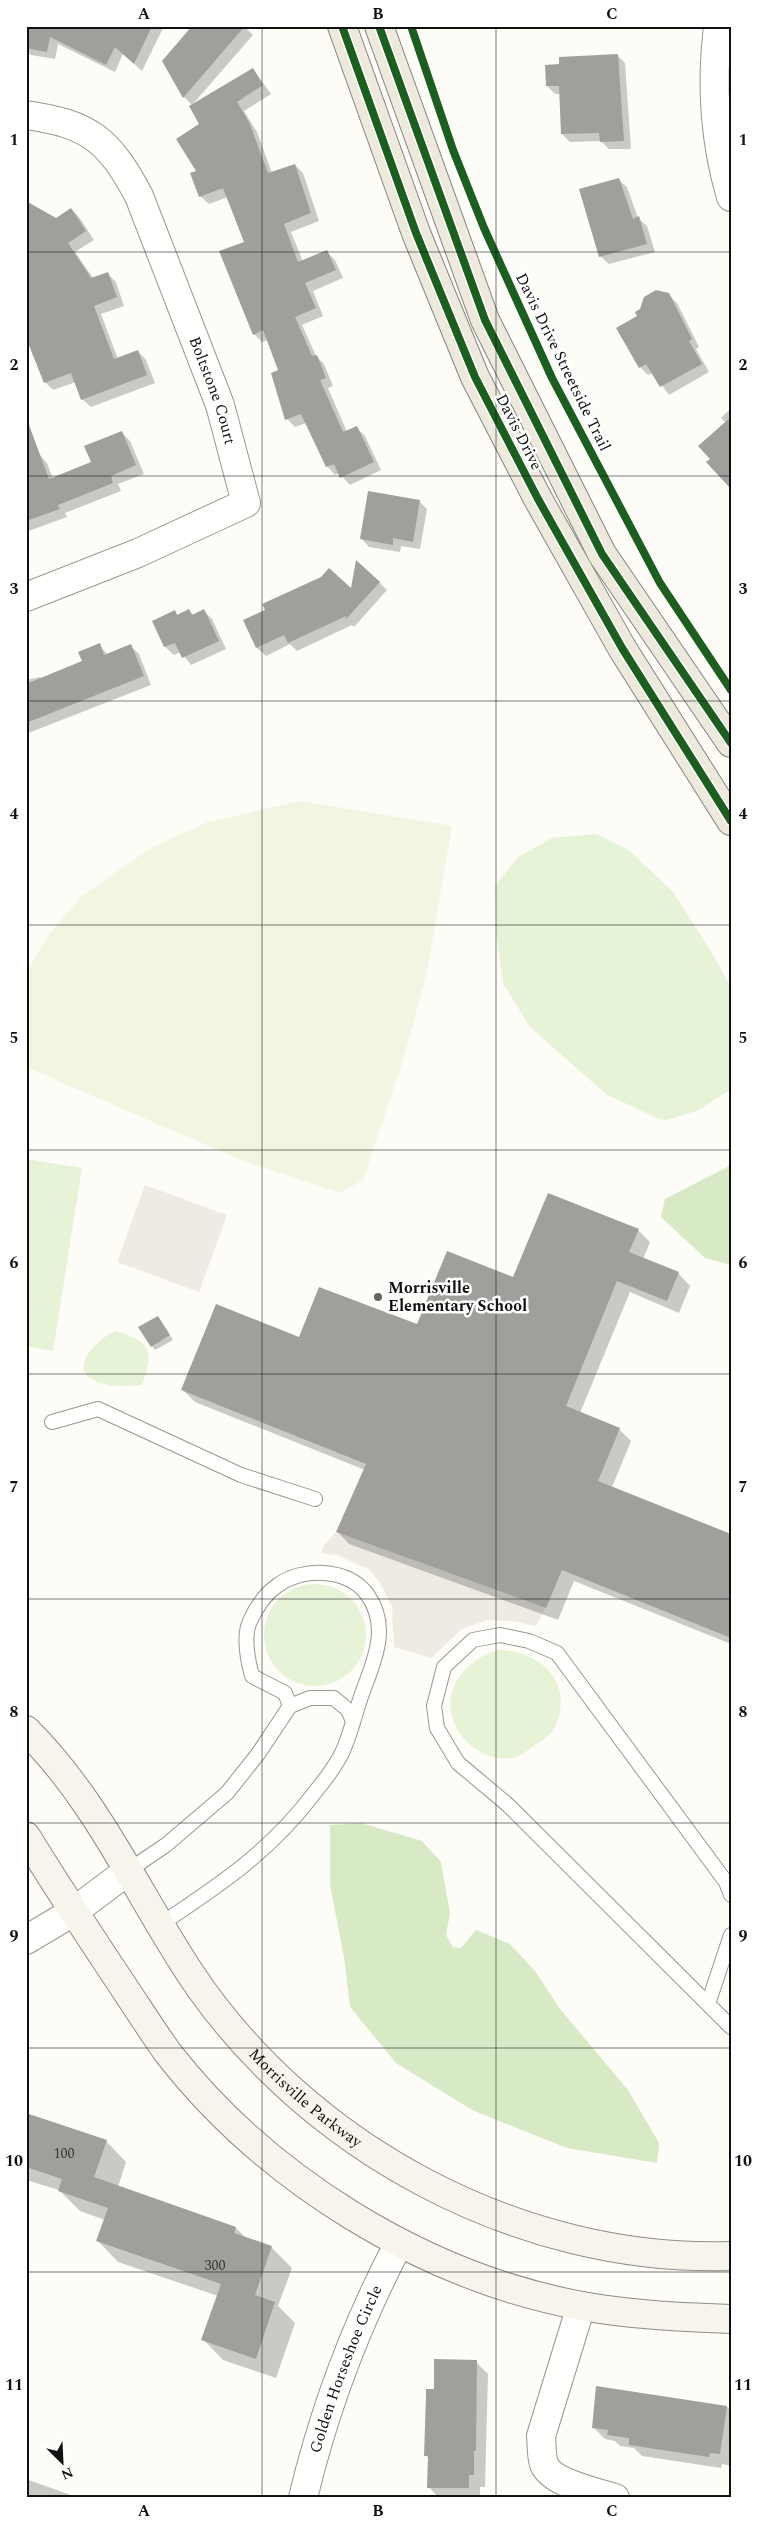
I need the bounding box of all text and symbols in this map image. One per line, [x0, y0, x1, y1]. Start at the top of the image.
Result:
text: A [138, 2, 151, 26]
text: B [372, 2, 384, 26]
text: C [606, 2, 618, 26]
text: 1 [10, 128, 18, 152]
text: 1 [739, 128, 747, 152]
street label: Davis Drive Streetside Trail [511, 270, 615, 454]
street label: Boltstone Court [183, 333, 242, 447]
text: 2 [10, 353, 19, 377]
text: 2 [739, 353, 748, 377]
street label: Davis Drive [492, 391, 546, 473]
text: 3 [10, 577, 19, 601]
text: 3 [739, 577, 748, 601]
text: 4 [10, 802, 19, 826]
text: 4 [739, 802, 748, 826]
text: 5 [10, 1026, 18, 1050]
text: 5 [739, 1026, 747, 1050]
text: 6 [10, 1251, 19, 1275]
text: 6 [739, 1251, 748, 1275]
place label: Morrisville Elementary School [388, 1276, 527, 1318]
marker: Morrisville Elementary School [372, 1291, 384, 1303]
text: 7 [10, 1475, 19, 1499]
text: 7 [739, 1475, 748, 1499]
text: 8 [10, 1700, 19, 1724]
text: 8 [739, 1700, 748, 1724]
text: 9 [10, 1924, 19, 1948]
text: 9 [739, 1924, 748, 1948]
street label: Morrisville Parkway [243, 2043, 368, 2154]
house number: 100 [54, 2143, 75, 2164]
text: 10 [5, 2149, 23, 2173]
text: 10 [734, 2149, 752, 2173]
house number: 300 [205, 2255, 226, 2276]
street label: Golden Horseshoe Circle [303, 2281, 388, 2456]
text: 11 [5, 2373, 23, 2397]
text: 11 [734, 2373, 752, 2397]
north arrow [38, 2436, 88, 2486]
text: N [58, 2462, 77, 2485]
text: A [138, 2499, 151, 2523]
text: B [372, 2499, 384, 2523]
text: C [606, 2499, 618, 2523]

